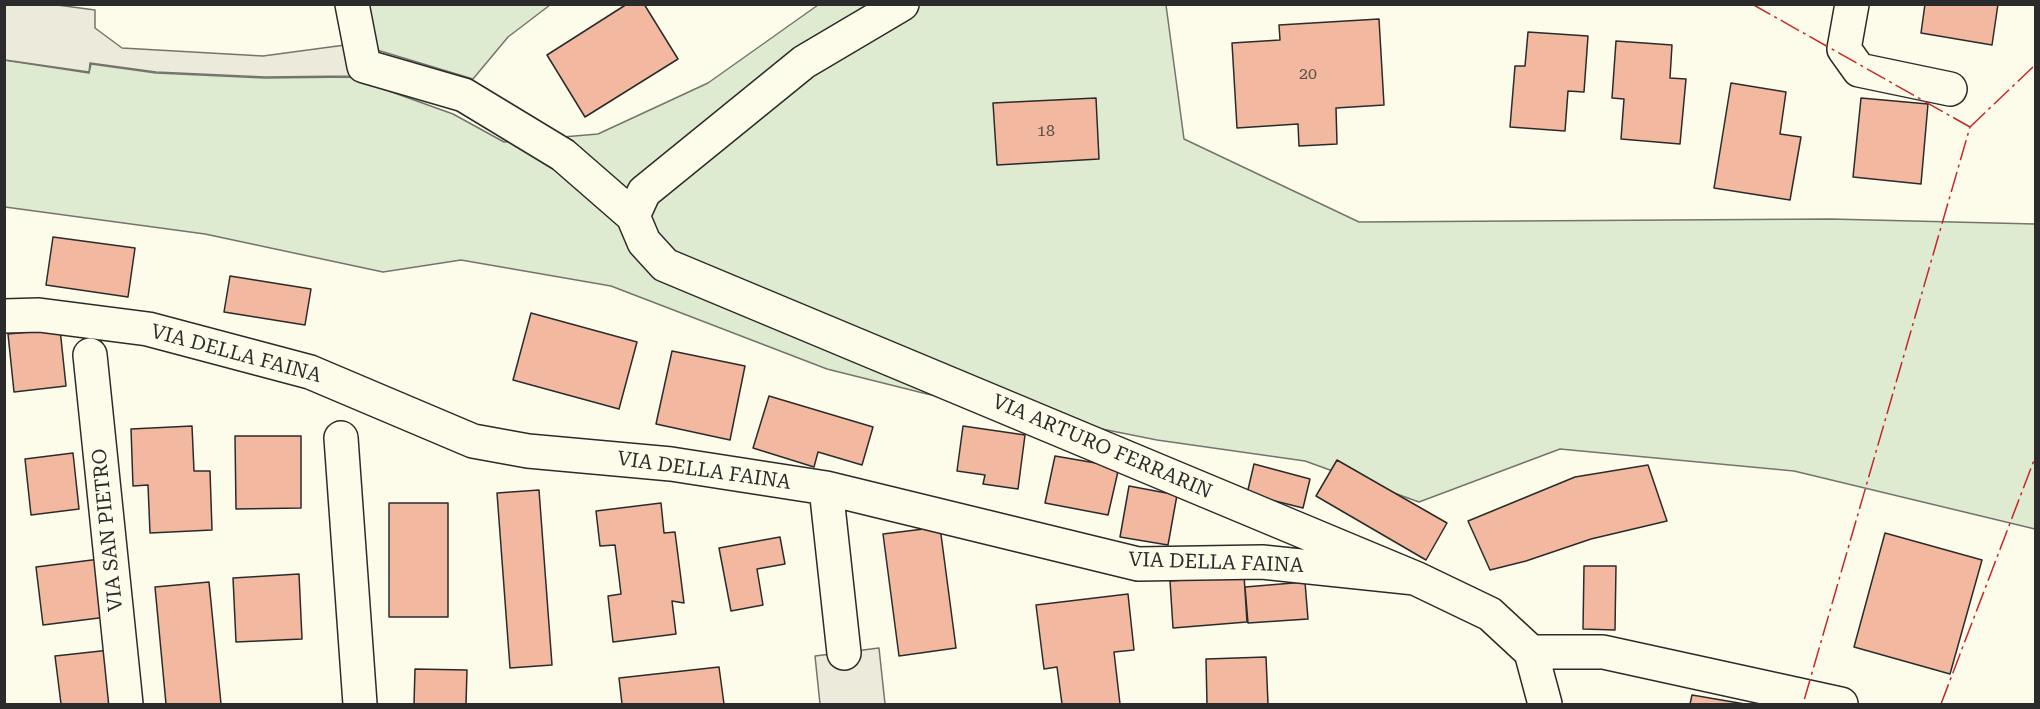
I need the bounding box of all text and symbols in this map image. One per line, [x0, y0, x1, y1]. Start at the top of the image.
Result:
house number: 20 [1299, 64, 1317, 84]
house number: 18 [1037, 121, 1055, 141]
street label: VIA DELLA FAINA [148, 320, 324, 388]
street label: VIA ARTURO FERRARIN [988, 390, 1216, 504]
street label: VIA SAN PIETRO [88, 447, 128, 613]
street label: VIA DELLA FAINA [616, 447, 792, 495]
street label: VIA DELLA FAINA [1128, 548, 1304, 578]

